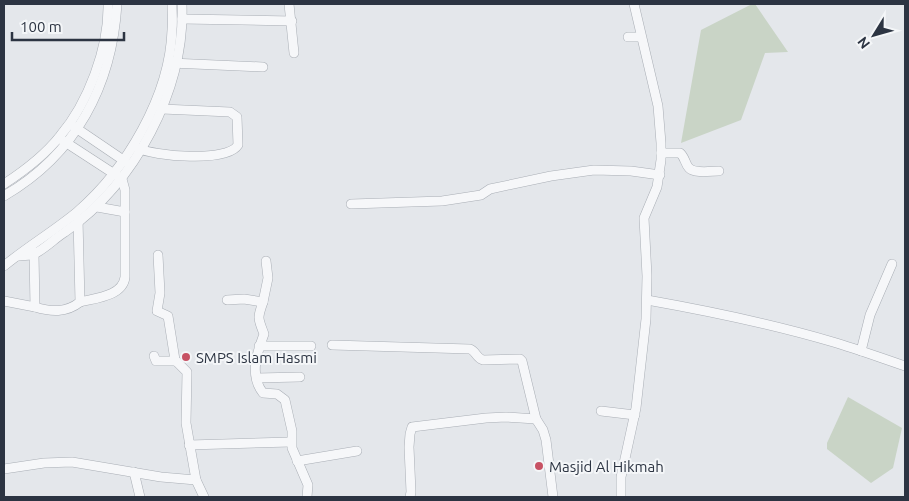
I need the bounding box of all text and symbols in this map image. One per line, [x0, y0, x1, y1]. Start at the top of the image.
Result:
scale bar [12, 10, 125, 42]
north arrow [849, 10, 899, 60]
text: 100 m [20, 18, 62, 35]
text: N [854, 34, 873, 52]
place label: SMPS Islam Hasmi [196, 349, 317, 366]
marker: SMPS Islam Hasmi [180, 351, 192, 363]
place label: Masjid Al Hikmah [549, 458, 664, 475]
marker: Masjid Al Hikmah [533, 460, 545, 472]

